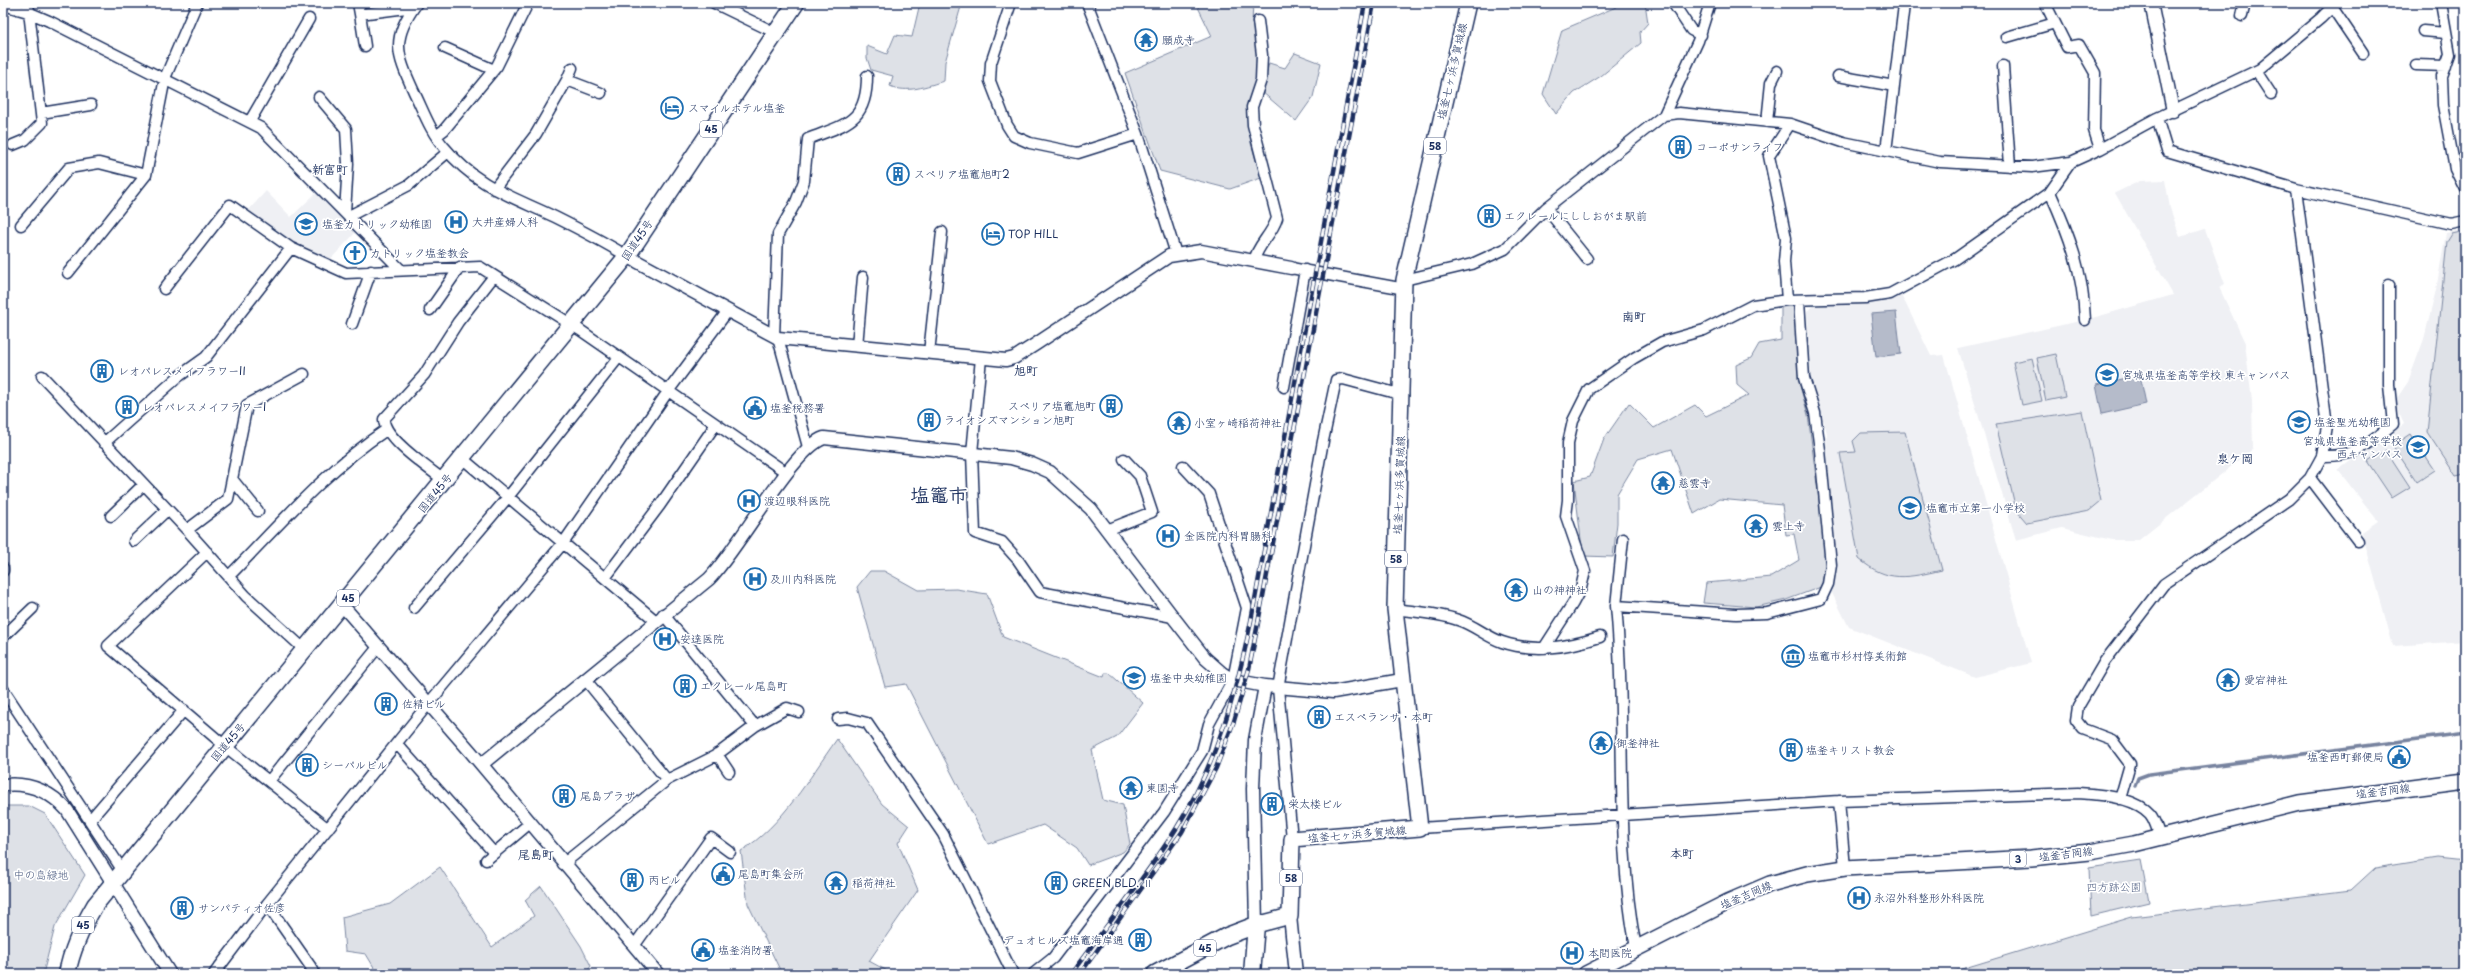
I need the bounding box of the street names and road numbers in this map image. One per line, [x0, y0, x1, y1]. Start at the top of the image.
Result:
street label: 塩釜七ヶ浜多賀城線 [1432, 21, 1471, 121]
road number: 45 [700, 121, 722, 137]
road number: 58 [1424, 138, 1446, 154]
street label: 国道45号 [616, 215, 657, 264]
street label: 塩釜七ヶ浜多賀城線 [1388, 435, 1409, 535]
street label: 国道45号 [413, 469, 456, 516]
road number: 58 [1385, 551, 1407, 567]
road number: 45 [337, 590, 359, 606]
street label: 国道45号 [206, 718, 249, 765]
street label: 塩釜吉岡線 [2355, 779, 2411, 802]
street label: 塩釜七ヶ浜多賀城線 [1307, 821, 1407, 846]
street label: 塩釜吉岡線 [2038, 842, 2094, 865]
road number: 3 [2010, 851, 2026, 867]
road number: 58 [1280, 870, 1302, 886]
street label: 塩釜吉岡線 [1717, 876, 1774, 913]
road number: 45 [72, 917, 94, 933]
road number: 45 [1194, 940, 1216, 956]

